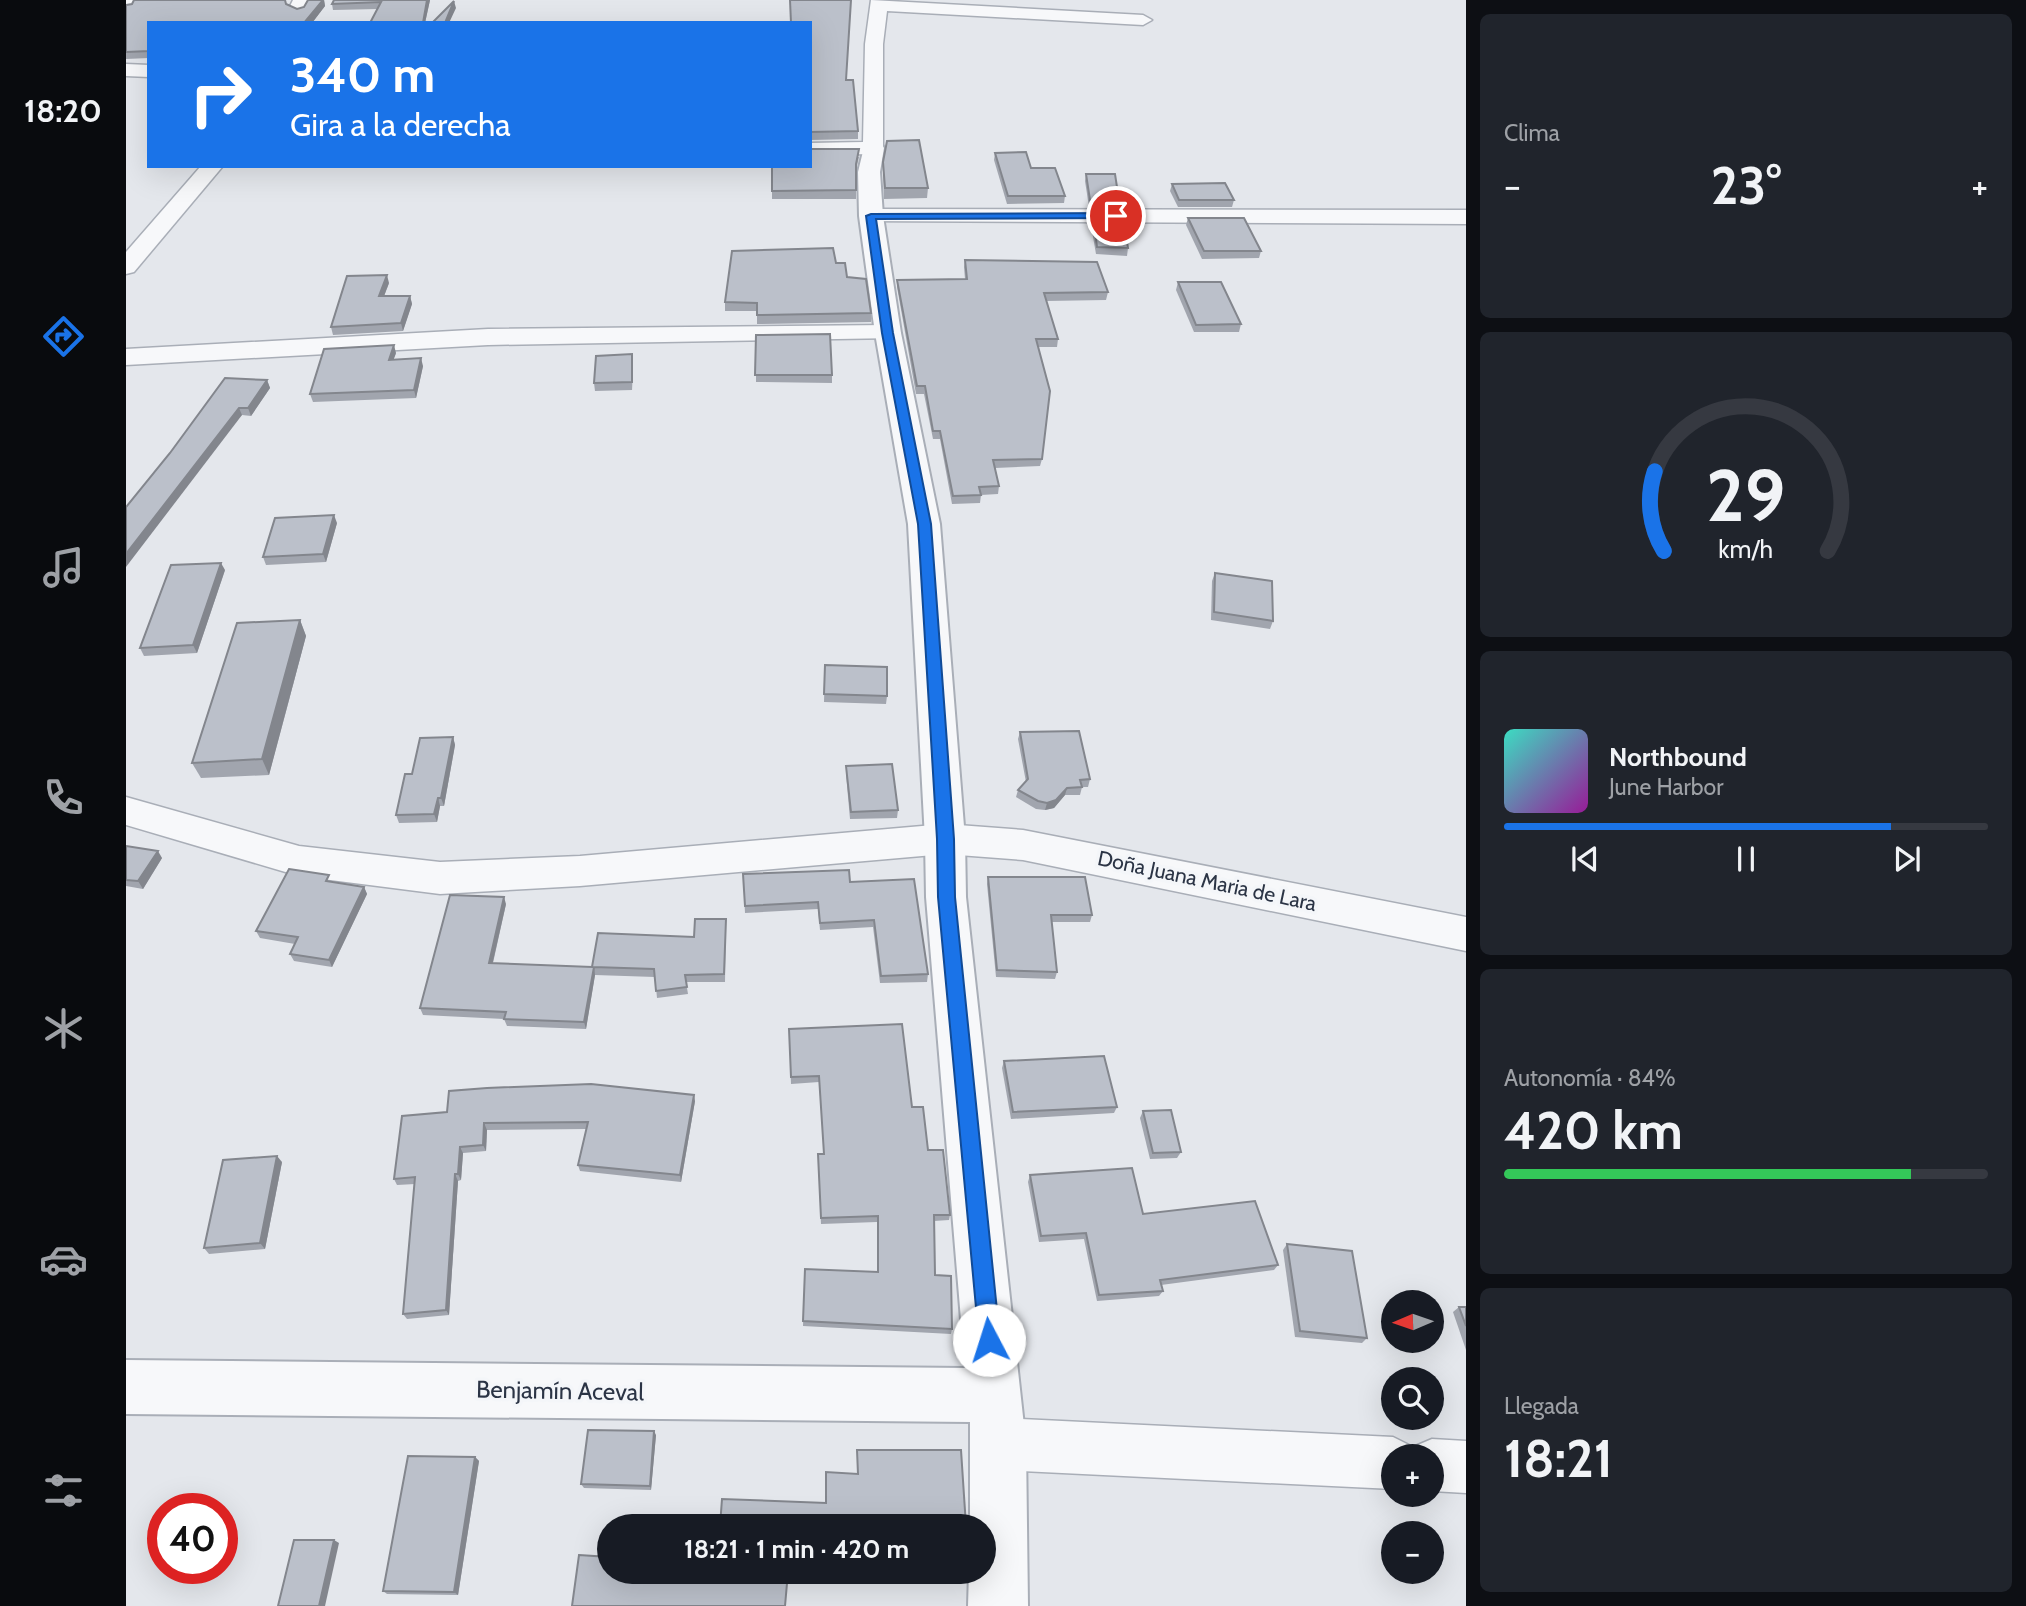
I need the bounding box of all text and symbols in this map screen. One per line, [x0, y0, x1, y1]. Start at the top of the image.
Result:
text: 340 m [290, 45, 435, 104]
icon: right [175, 49, 266, 140]
text: 18:20 [24, 91, 102, 130]
text: Gira a la derecha [290, 105, 511, 144]
text: Clima [1504, 119, 1560, 147]
text: 23° [1711, 154, 1781, 217]
text: − [1504, 162, 1521, 209]
text: + [1971, 162, 1988, 209]
pin [1086, 186, 1146, 246]
icon: arrive [1097, 197, 1135, 235]
icon: directions [39, 312, 88, 361]
text: 29 [1706, 451, 1786, 539]
text: km/h [1719, 533, 1773, 563]
icon: music [39, 543, 88, 592]
text: Northbound [1609, 741, 1747, 773]
icon: phone [39, 773, 88, 822]
text: June Harbor [1609, 773, 1723, 801]
icon: previous [1566, 840, 1604, 878]
icon: pause [1727, 840, 1765, 878]
icon: next [1888, 840, 1926, 878]
street label: Doña Juana Maria de Lara [1095, 845, 1319, 916]
icon: climate [39, 1004, 88, 1053]
text: Autonomía · 84% [1504, 1064, 1676, 1092]
text: 420 km [1504, 1099, 1683, 1162]
icon: car [39, 1235, 88, 1284]
north arrow [1381, 1290, 1444, 1353]
map controls [1381, 1290, 1444, 1584]
position arrow [952, 1303, 1026, 1377]
button: search [1381, 1367, 1444, 1430]
street label: Benjamín Aceval [476, 1375, 645, 1406]
text: Llegada [1504, 1392, 1579, 1420]
text: 18:21 [1504, 1427, 1613, 1490]
button: + [1381, 1444, 1444, 1507]
icon: filters [39, 1466, 88, 1515]
speed limit sign: 40 [147, 1493, 238, 1584]
button: − [1381, 1521, 1444, 1584]
text: 18:21 · 1 min · 420 m [684, 1533, 909, 1565]

